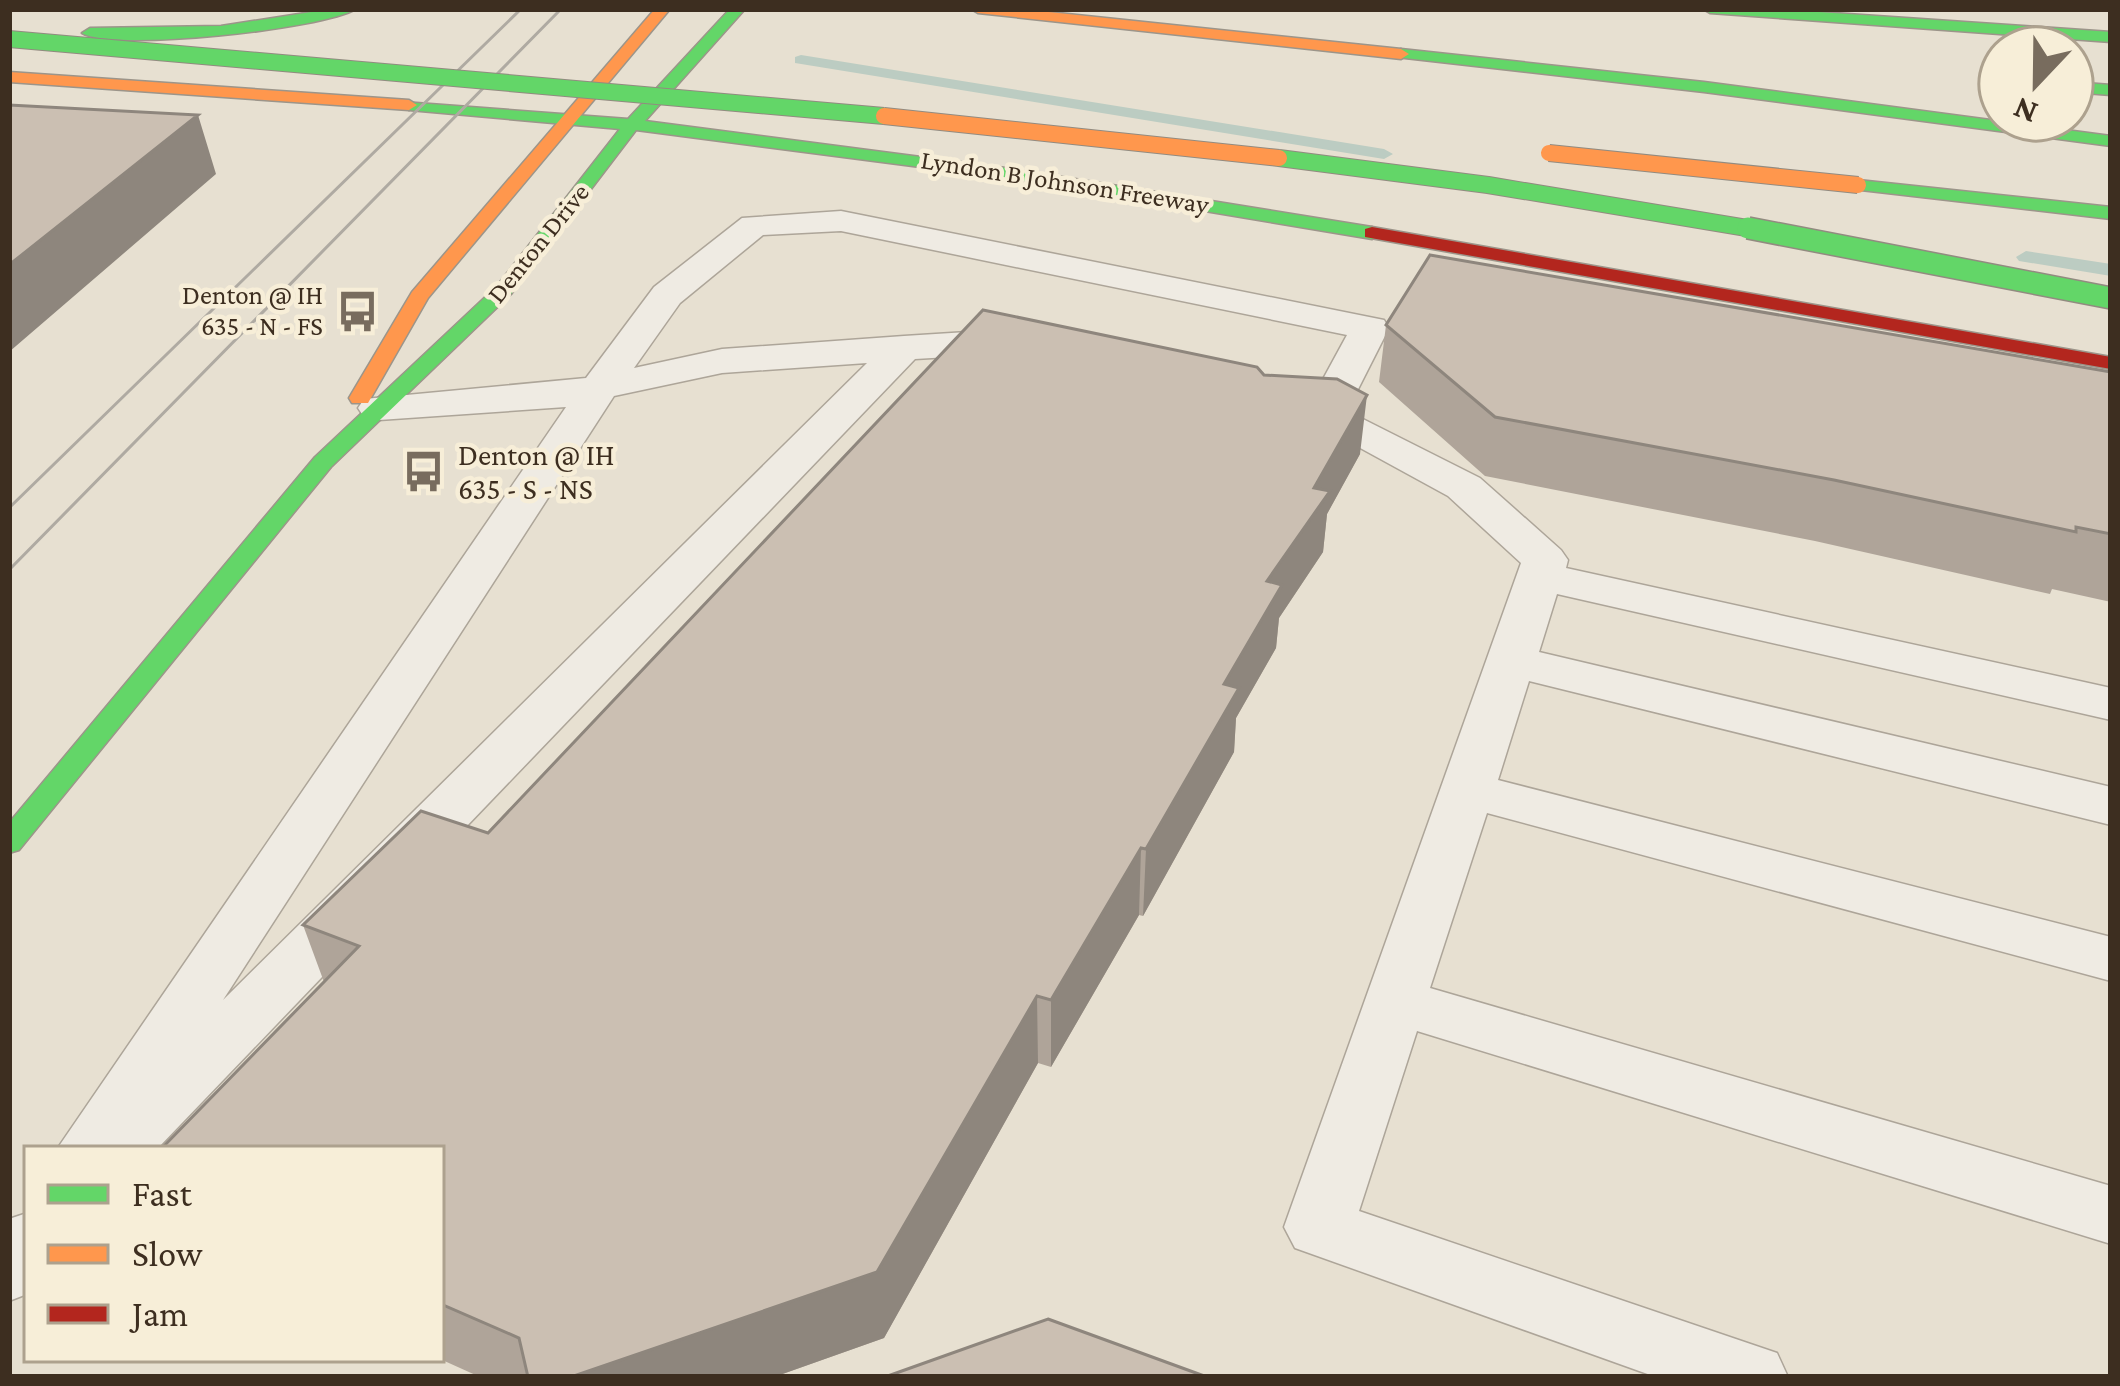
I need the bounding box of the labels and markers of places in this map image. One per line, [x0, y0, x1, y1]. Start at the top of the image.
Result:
place label: Denton @ IH 635 - N - FS [182, 280, 323, 341]
bus stop icon: Denton @ IH 635 - N - FS [334, 288, 380, 334]
place label: Denton @ IH 635 - S - NS [458, 438, 615, 505]
bus stop icon: Denton @ IH 635 - S - NS [401, 448, 447, 494]

